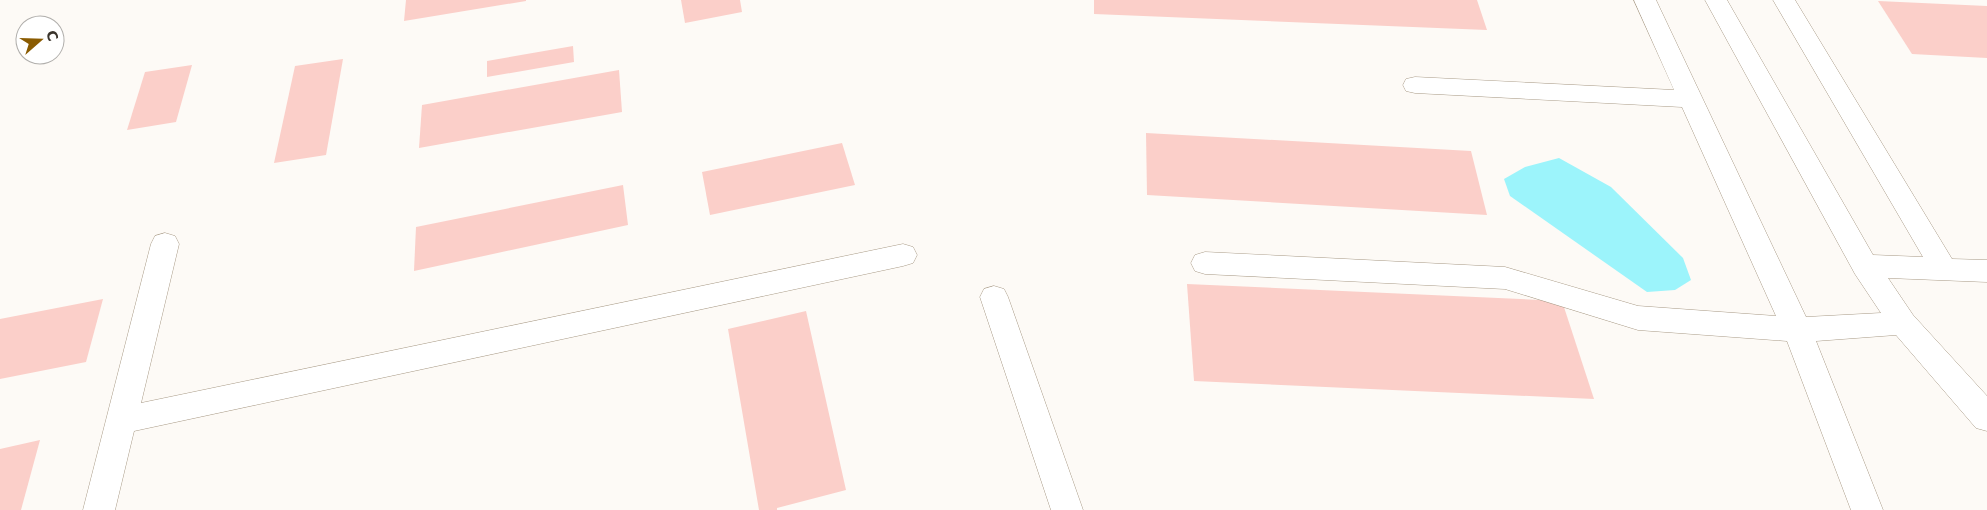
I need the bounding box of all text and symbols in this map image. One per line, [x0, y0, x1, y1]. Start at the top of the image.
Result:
north arrow [15, 15, 65, 65]
text: С [43, 28, 61, 43]

